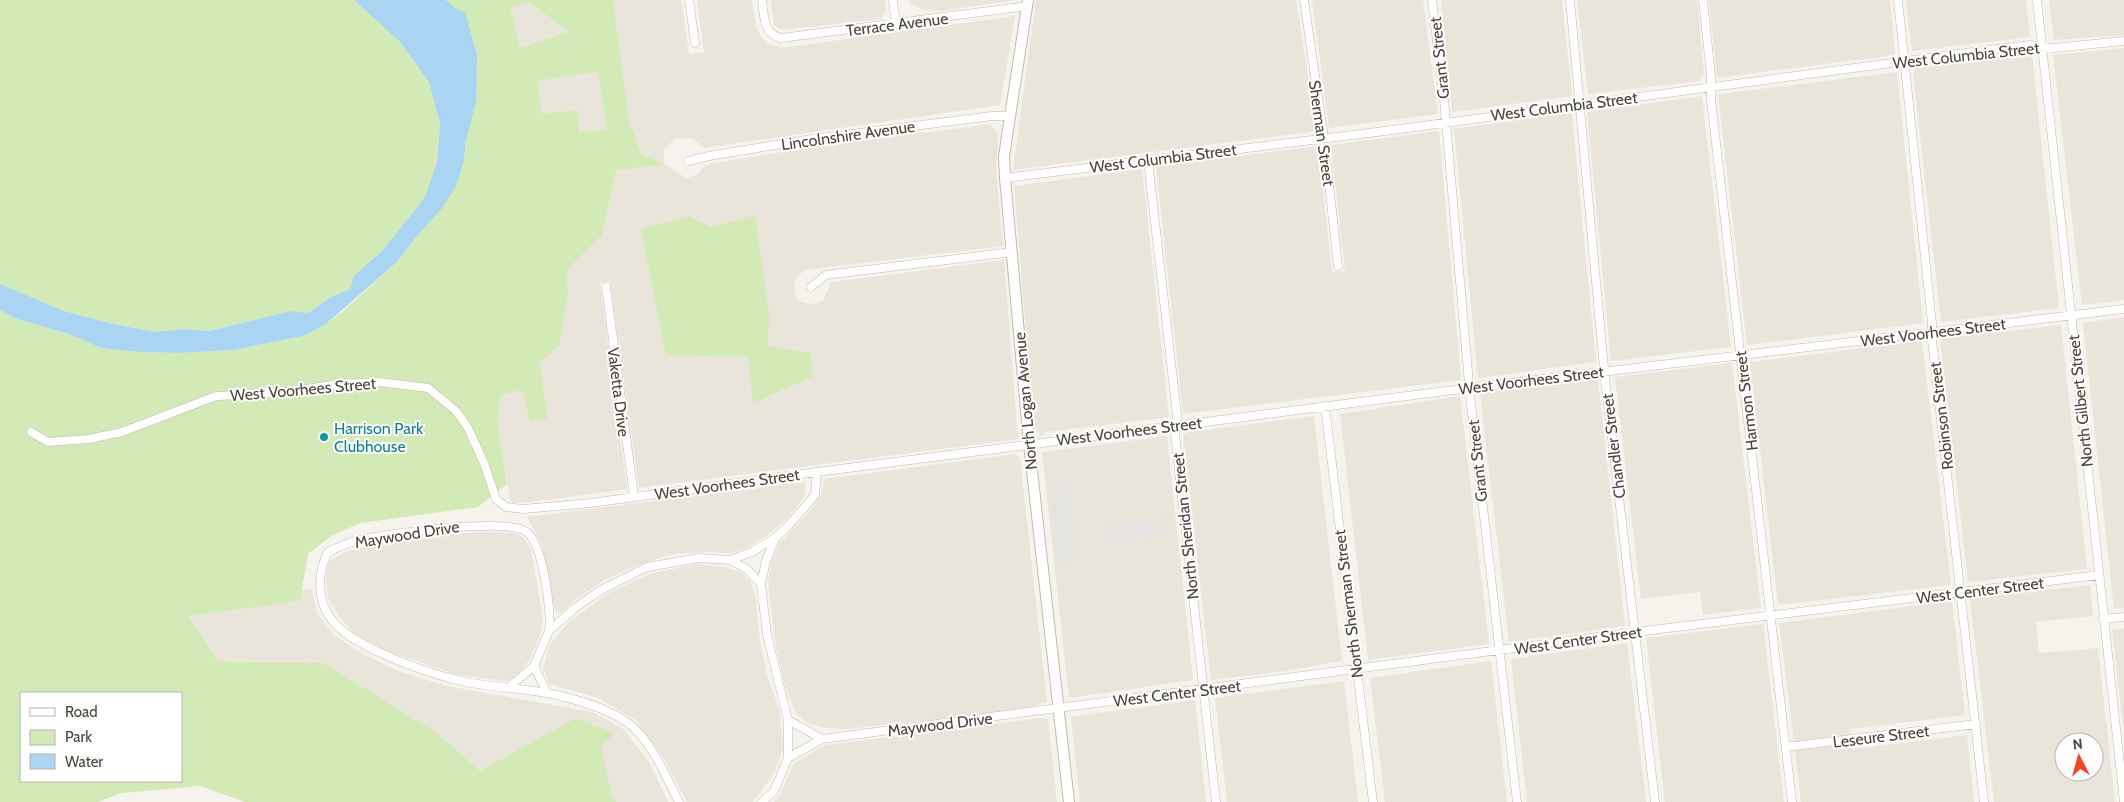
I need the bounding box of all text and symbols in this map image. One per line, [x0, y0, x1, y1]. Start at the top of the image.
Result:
street label: Terrace Avenue [845, 9, 949, 40]
street label: Grant Street [1426, 15, 1453, 100]
street label: West Columbia Street [1892, 38, 2041, 73]
street label: Sherman Street [1305, 79, 1338, 188]
street label: West Columbia Street [1490, 88, 1639, 125]
street label: Lincolnshire Avenue [780, 117, 916, 154]
street label: West Columbia Street [1089, 140, 1238, 177]
street label: West Voorhees Street [1859, 314, 2007, 351]
street label: North Logan Avenue [1010, 331, 1041, 471]
street label: North Gilbert Street [2064, 333, 2097, 468]
street label: Vaketta Drive [604, 346, 633, 438]
street label: Harmon Street [1731, 349, 1762, 452]
street label: Robinson Street [1925, 360, 1958, 471]
street label: West Voorhees Street [1457, 362, 1605, 399]
street label: West Voorhees Street [229, 374, 377, 405]
street label: Chandler Street [1598, 392, 1629, 500]
street label: West Voorhees Street [1055, 413, 1203, 450]
street label: Grant Street [1464, 418, 1491, 503]
place label: Harrison Park Clubhouse [334, 419, 424, 456]
marker: Harrison Park Clubhouse [318, 431, 330, 443]
street label: North Sheridan Street [1168, 451, 1203, 600]
street label: West Voorhees Street [653, 465, 801, 504]
street label: Maywood Drive [353, 517, 461, 552]
street label: North Sherman Street [1330, 528, 1367, 679]
street label: West Center Street [1915, 573, 2045, 608]
street label: West Center Street [1513, 622, 1643, 659]
street label: West Center Street [1112, 676, 1242, 711]
legend [20, 692, 182, 782]
text: Road [65, 703, 98, 721]
street label: Maywood Drive [886, 709, 994, 740]
street label: Leseure Street [1832, 721, 1931, 752]
text: Park [65, 728, 92, 746]
north arrow [2054, 732, 2104, 782]
text: N [2072, 735, 2084, 754]
text: Water [65, 753, 103, 771]

